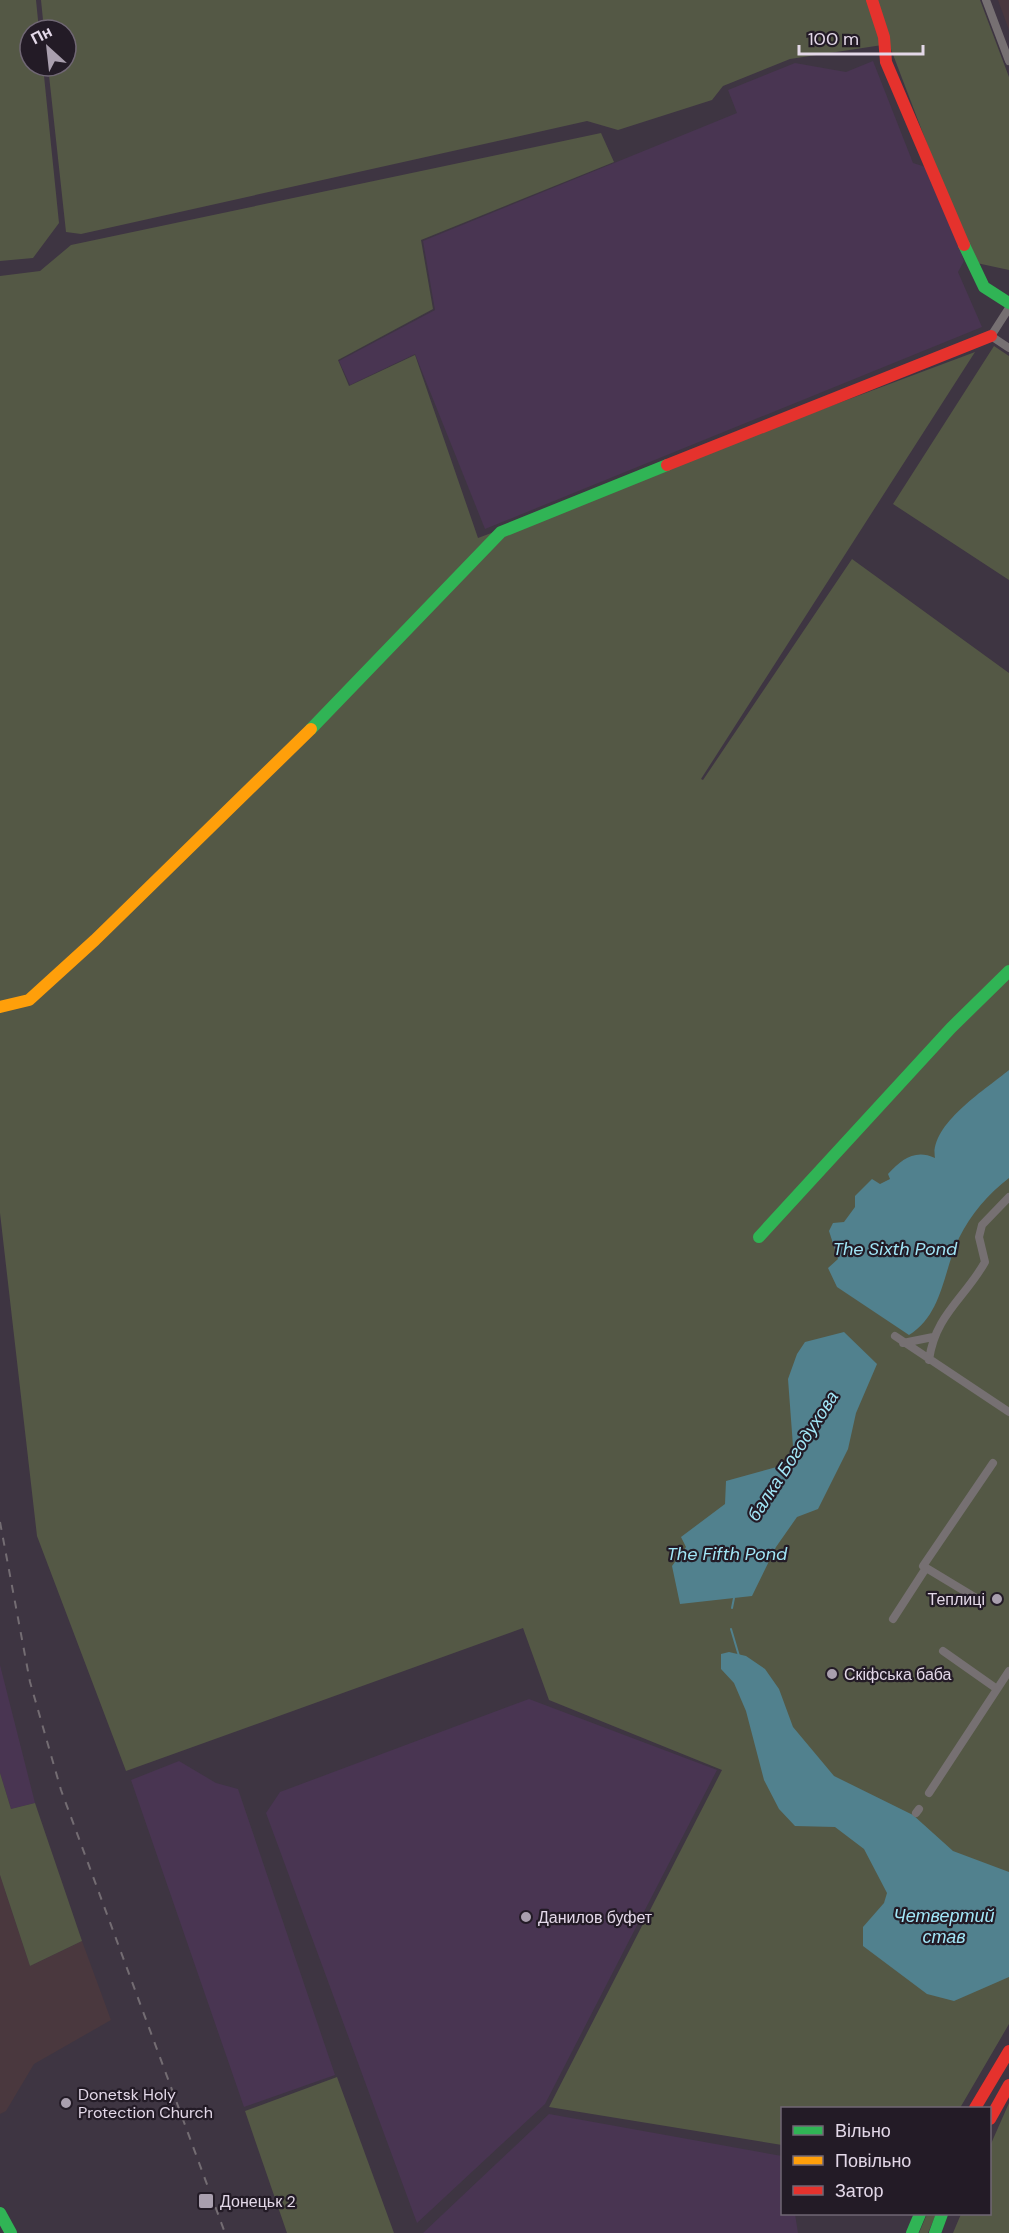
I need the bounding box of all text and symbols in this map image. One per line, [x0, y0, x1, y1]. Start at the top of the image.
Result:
north arrow [18, 18, 78, 78]
scale bar [799, 18, 924, 56]
text: Пн [27, 21, 56, 49]
text: 100 m [808, 27, 859, 51]
water label: The Sixth Pond [833, 1237, 958, 1261]
water label: балка Богодухова [742, 1386, 844, 1526]
water label: The Fifth Pond [667, 1542, 788, 1566]
place label: Теплиці [928, 1589, 985, 1610]
marker: Теплиці [990, 1592, 1004, 1606]
place label: Скіфська баба [844, 1664, 952, 1685]
marker: Скіфська баба [825, 1667, 839, 1681]
water label: Четвертий став [894, 1904, 994, 1949]
place label: Данилов буфет [538, 1907, 653, 1928]
marker: Данилов буфет [519, 1910, 533, 1924]
place label: Donetsk Holy Protection Church [78, 2084, 213, 2123]
marker: Donetsk Holy Protection Church [59, 2096, 73, 2110]
legend [781, 2107, 991, 2215]
text: Вільно [835, 2119, 891, 2143]
text: Повільно [835, 2149, 911, 2173]
text: Затор [835, 2179, 884, 2203]
place label: Донецьк 2 [220, 2191, 296, 2212]
marker: Донецьк 2 [197, 2192, 215, 2210]

